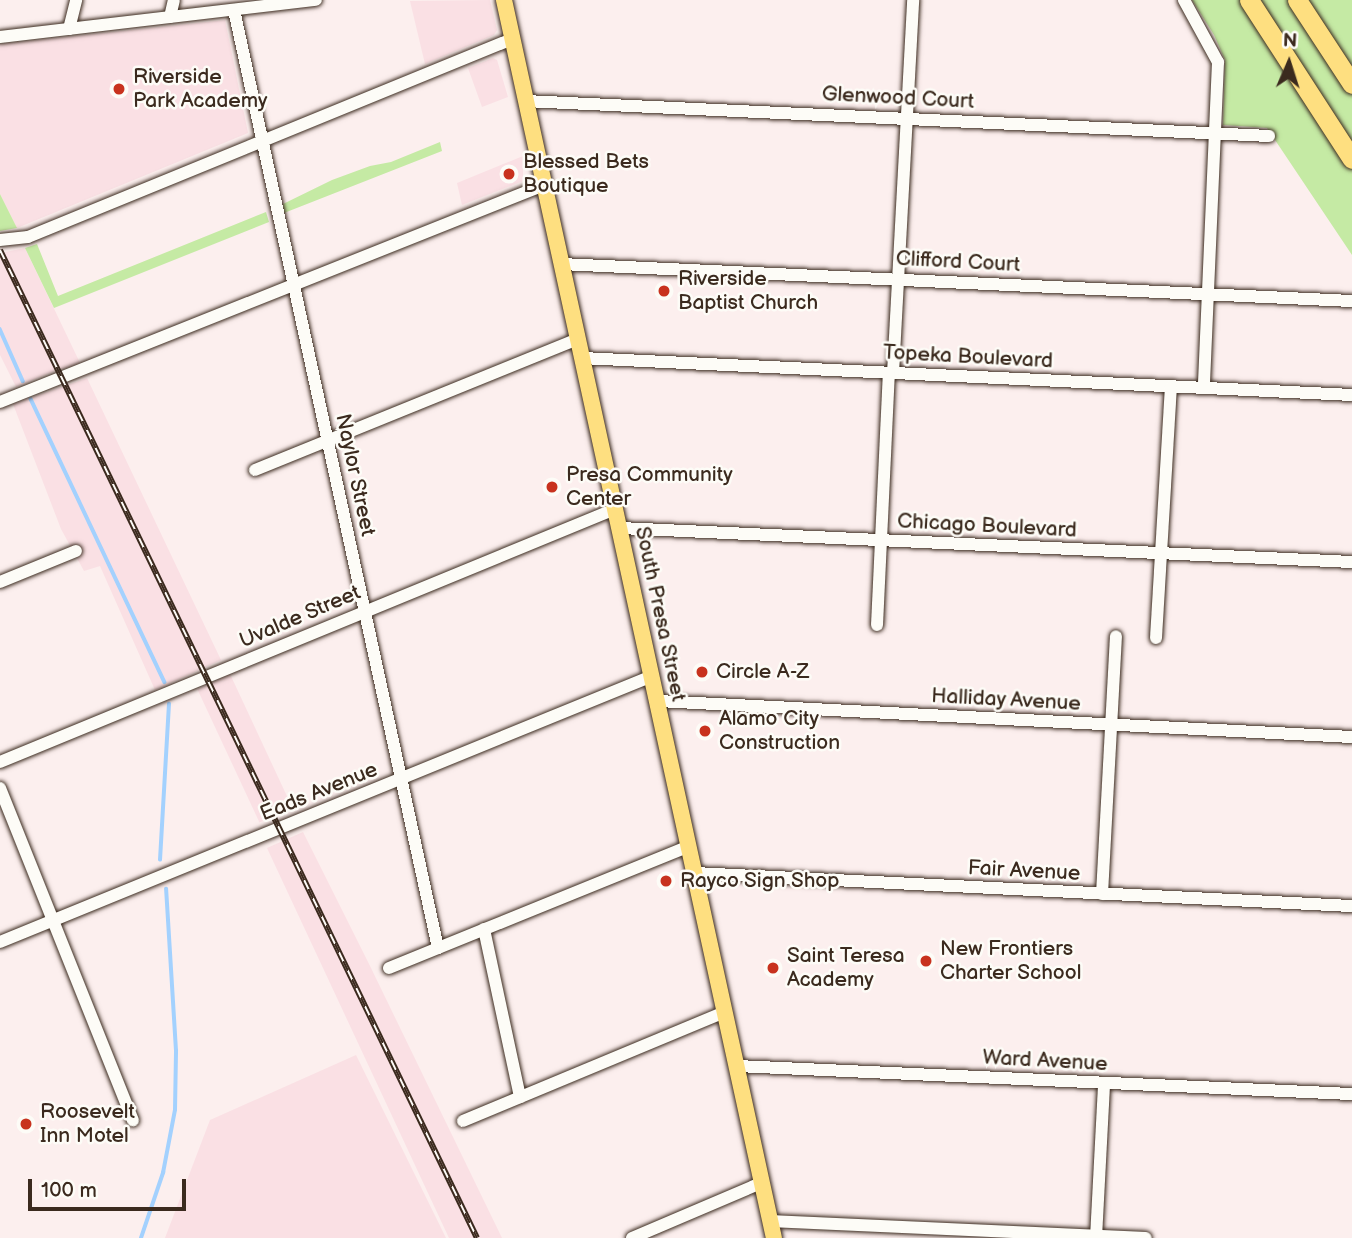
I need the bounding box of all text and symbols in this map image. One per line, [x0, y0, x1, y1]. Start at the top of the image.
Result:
north arrow [1254, 28, 1324, 98]
text: N [1282, 30, 1298, 53]
place label: Riverside Park Academy [133, 64, 268, 114]
marker: Riverside Park Academy [111, 81, 127, 97]
street label: Glenwood Court [821, 81, 975, 115]
place label: Blessed Bets Boutique [523, 149, 649, 199]
marker: Blessed Bets Boutique [501, 166, 517, 182]
street label: Clifford Court [895, 246, 1021, 278]
place label: Riverside Baptist Church [678, 266, 818, 316]
marker: Riverside Baptist Church [656, 283, 672, 299]
street label: Topeka Boulevard [882, 340, 1054, 374]
street label: Naylor Street [330, 411, 380, 539]
place label: Presa Community Center [566, 462, 733, 512]
marker: Presa Community Center [544, 479, 560, 495]
street label: Chicago Boulevard [897, 509, 1077, 543]
street label: South Presa Street [629, 524, 691, 704]
street label: Uvalde Street [235, 580, 365, 654]
place label: Circle A-Z [716, 659, 809, 685]
marker: Circle A-Z [694, 664, 710, 680]
street label: Halliday Avenue [930, 683, 1082, 717]
place label: Alamo City Construction [719, 706, 840, 756]
marker: Alamo City Construction [697, 723, 713, 739]
street label: Eads Avenue [257, 757, 381, 827]
street label: Fair Avenue [967, 855, 1081, 887]
place label: Rayco Sign Shop [680, 868, 840, 894]
marker: Rayco Sign Shop [658, 873, 674, 889]
place label: New Frontiers Charter School [940, 936, 1082, 986]
place label: Saint Teresa Academy [787, 943, 905, 993]
marker: New Frontiers Charter School [918, 953, 934, 969]
marker: Saint Teresa Academy [765, 960, 781, 976]
street label: Ward Avenue [982, 1045, 1108, 1077]
place label: Roosevelt Inn Motel [40, 1099, 135, 1149]
marker: Roosevelt Inn Motel [18, 1116, 34, 1132]
scale bar [32, 1164, 189, 1208]
text: 100 m [41, 1178, 97, 1203]

